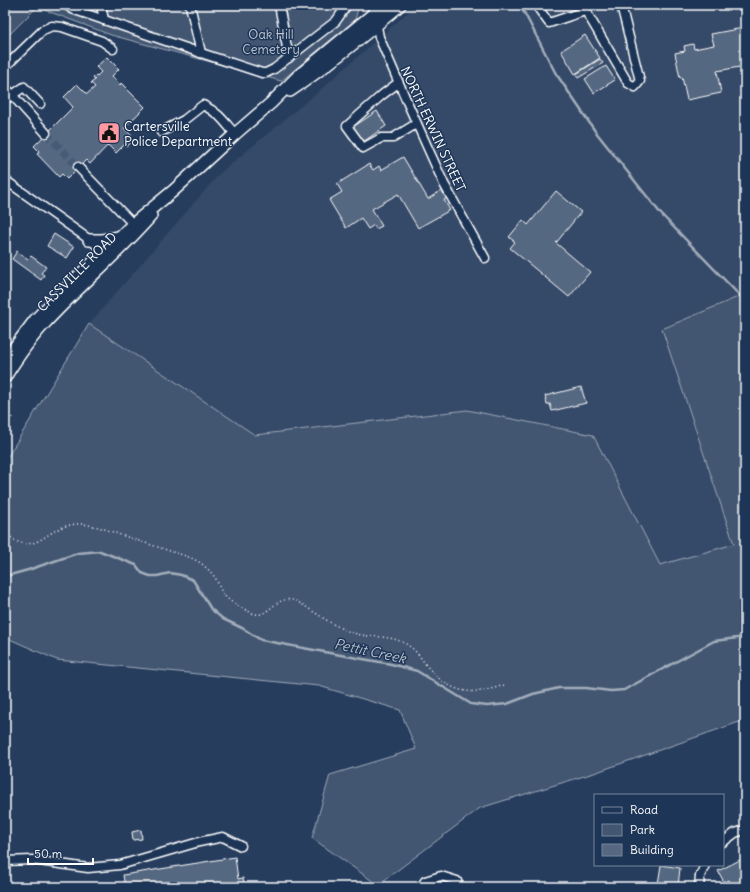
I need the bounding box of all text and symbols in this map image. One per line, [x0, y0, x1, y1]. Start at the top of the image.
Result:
park label: Oak Hill Cemetery [242, 26, 300, 58]
street label: NORTH ERWIN STREET [397, 64, 470, 194]
place label: Cartersville Police Department [124, 118, 233, 150]
public building icon: Cartersville Police Department [96, 120, 122, 146]
street label: CASSVILLE ROAD [34, 229, 120, 315]
water label: Pettit Creek [333, 635, 408, 668]
legend [594, 794, 724, 866]
text: Road [630, 802, 658, 817]
text: Park [630, 822, 655, 837]
scale bar [28, 840, 93, 866]
text: Building [630, 842, 674, 857]
text: 50 m [34, 846, 63, 861]

